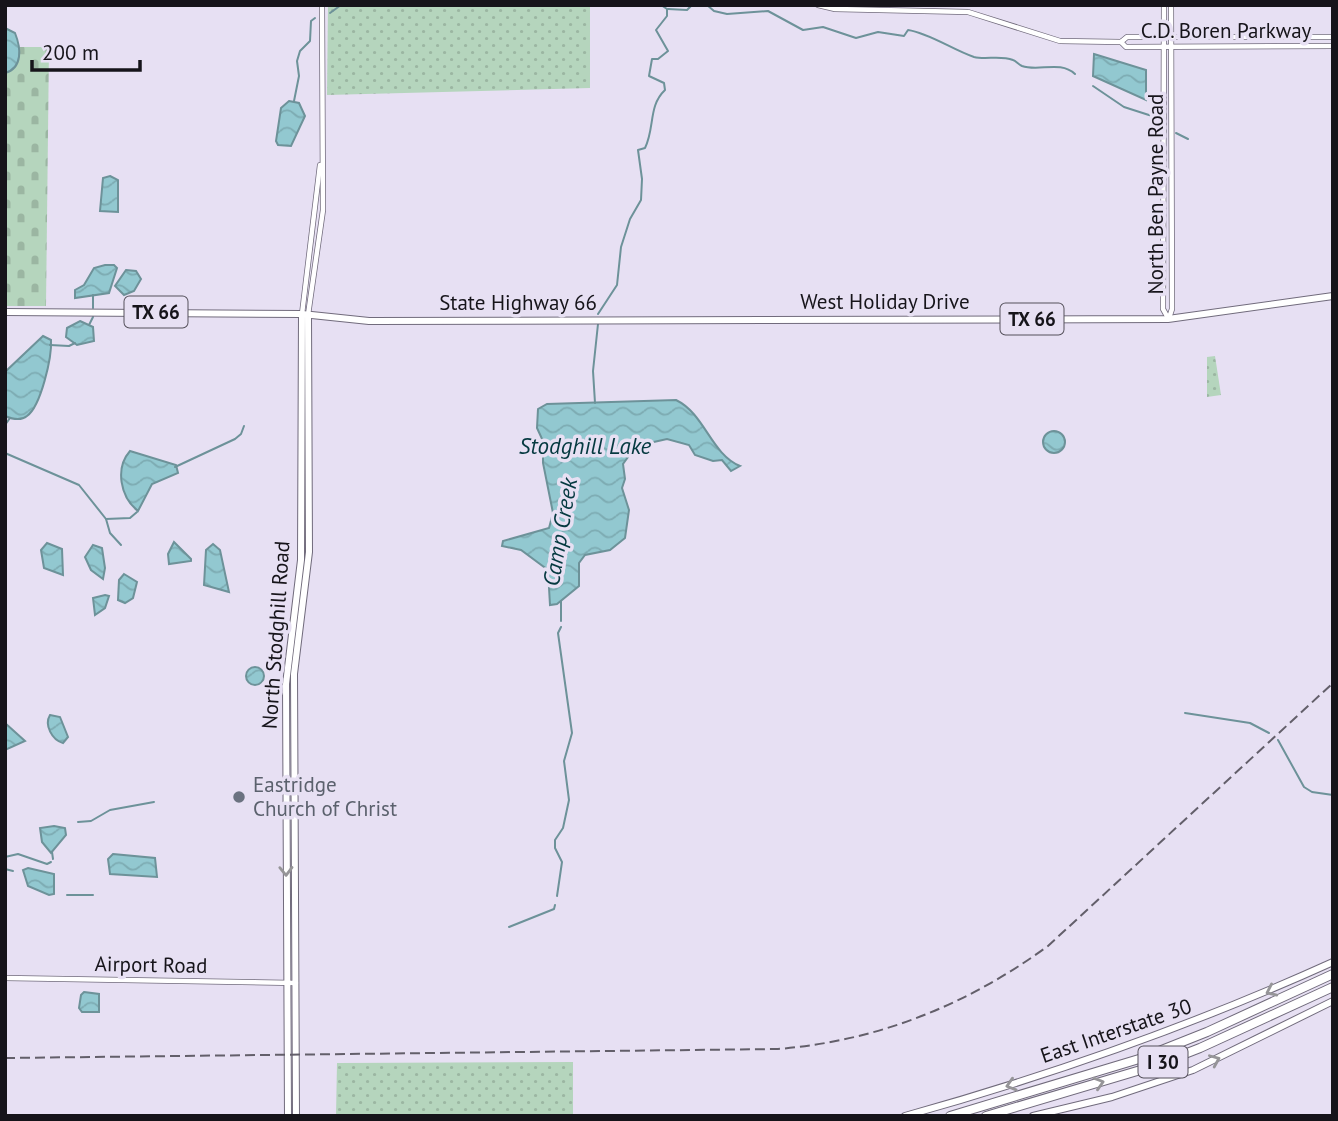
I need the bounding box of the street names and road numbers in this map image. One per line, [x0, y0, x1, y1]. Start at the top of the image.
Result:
street label: C.D. Boren Parkway [1141, 17, 1312, 44]
street label: North Ben Payne Road [1142, 94, 1169, 294]
street label: West Holiday Drive [800, 288, 970, 315]
street label: State Highway 66 [439, 289, 597, 316]
road number: TX 66 [124, 296, 188, 328]
road number: TX 66 [1000, 304, 1064, 334]
street label: North Stodghill Road [255, 540, 296, 730]
street label: Airport Road [94, 950, 208, 979]
street label: East Interstate 30 [1037, 992, 1195, 1069]
road number: I 30 [1138, 1046, 1188, 1078]

